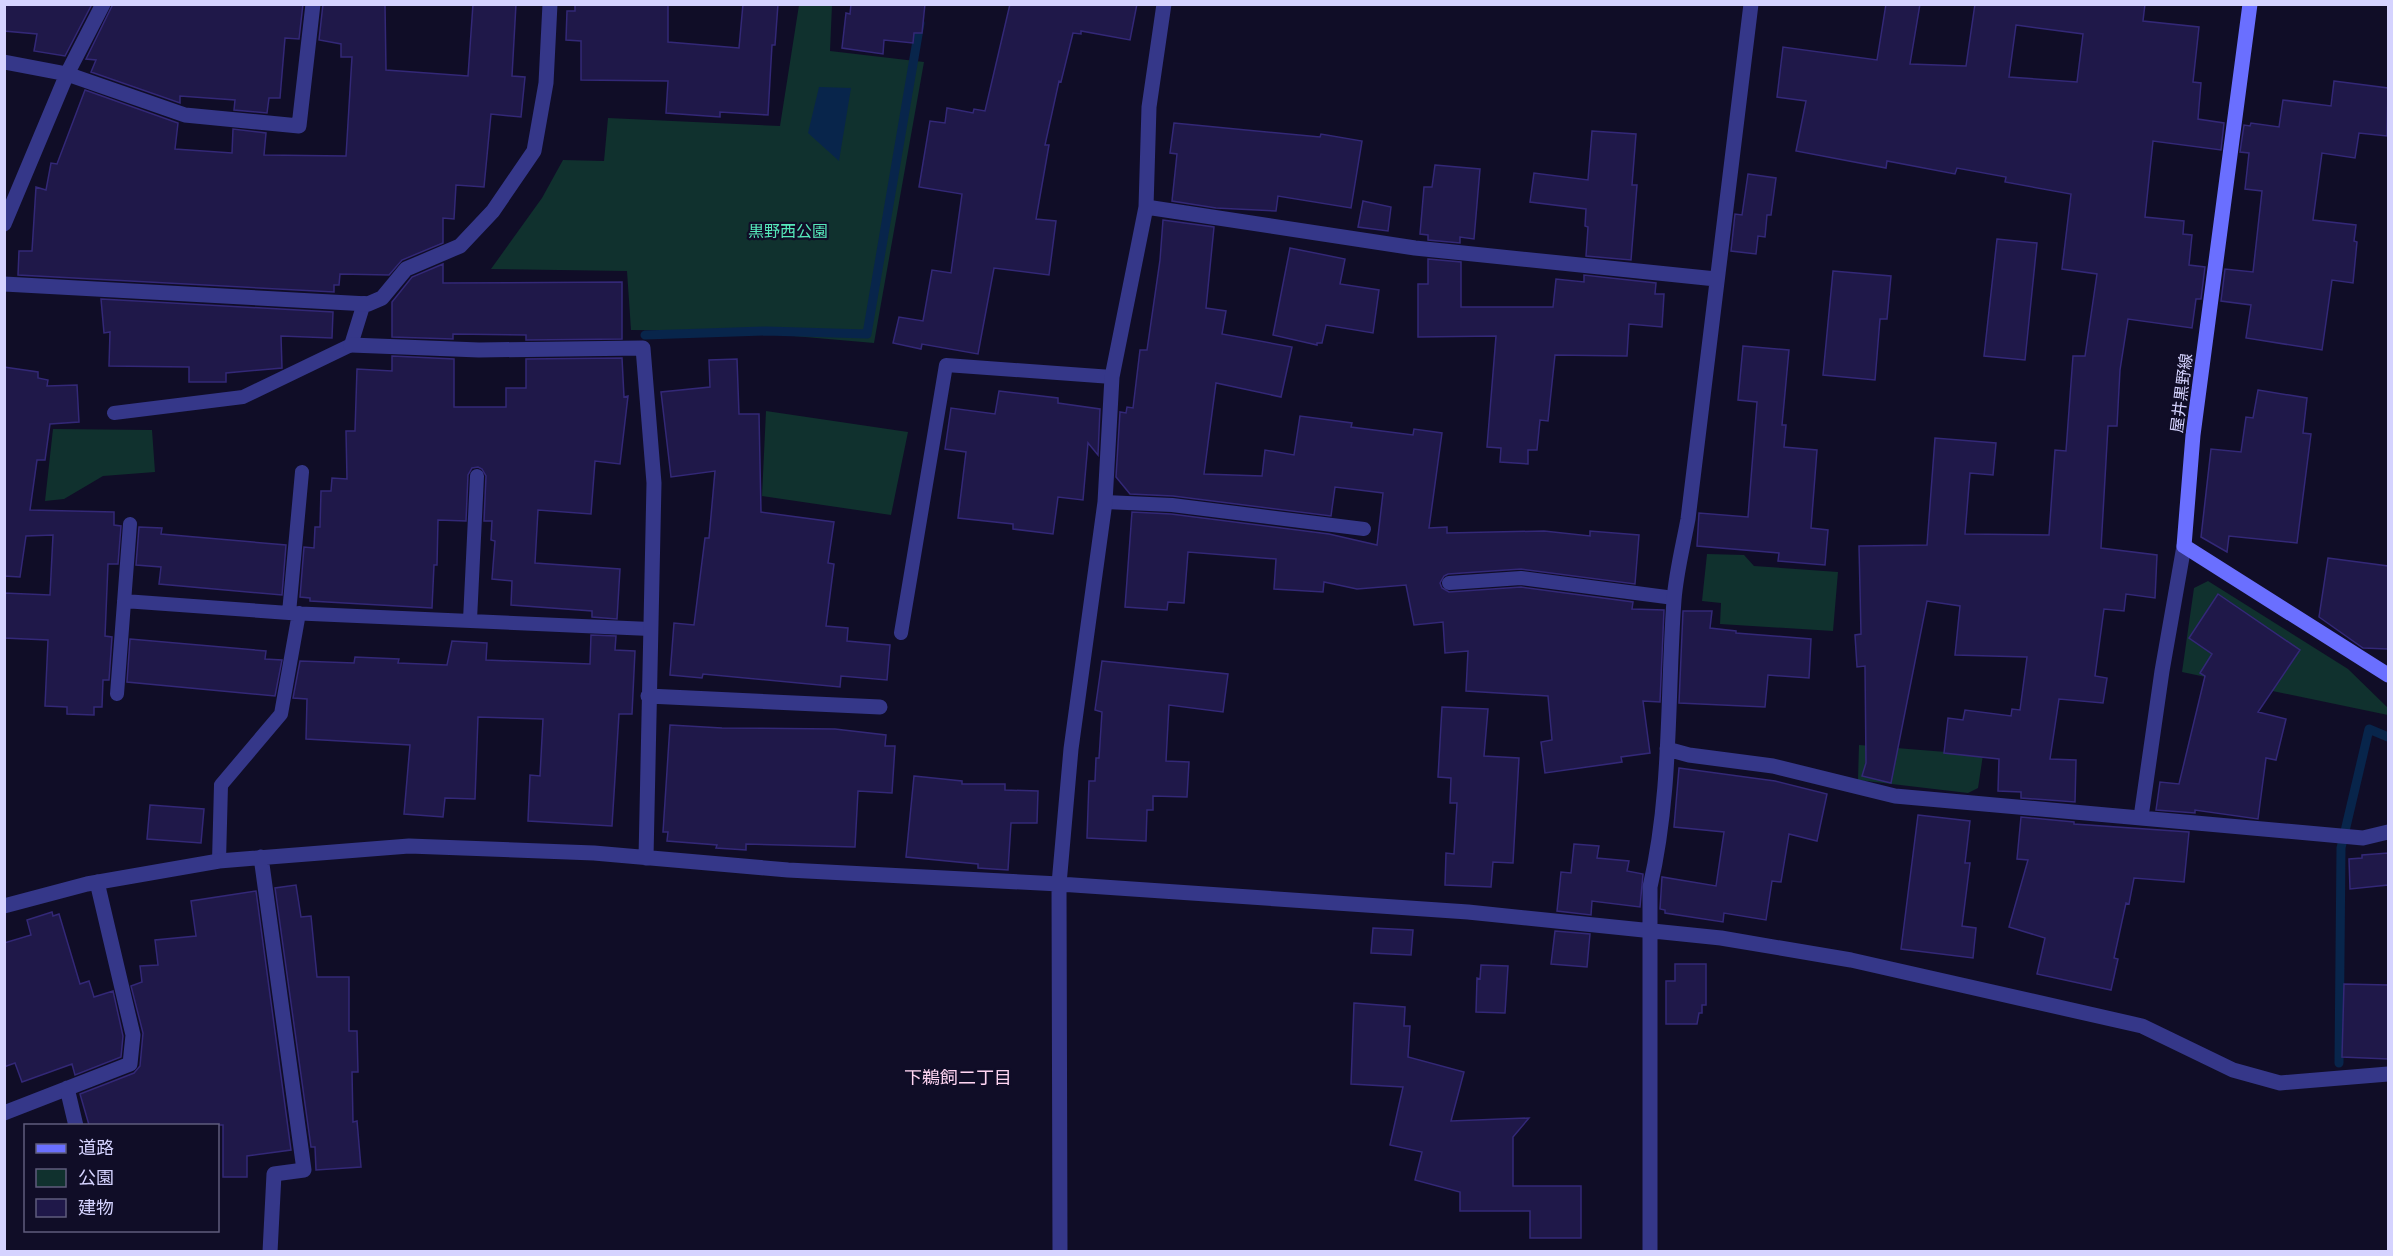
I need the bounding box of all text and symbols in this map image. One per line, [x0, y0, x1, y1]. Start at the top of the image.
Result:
park label: 黒野西公園 [748, 220, 828, 242]
street label: 屋井黒野線 [2165, 352, 2197, 434]
district label: 下鵜飼二丁目 [904, 1065, 1012, 1090]
legend [24, 1124, 219, 1232]
text: 道路 [78, 1135, 114, 1160]
text: 公園 [78, 1165, 114, 1190]
text: 建物 [78, 1195, 114, 1220]

